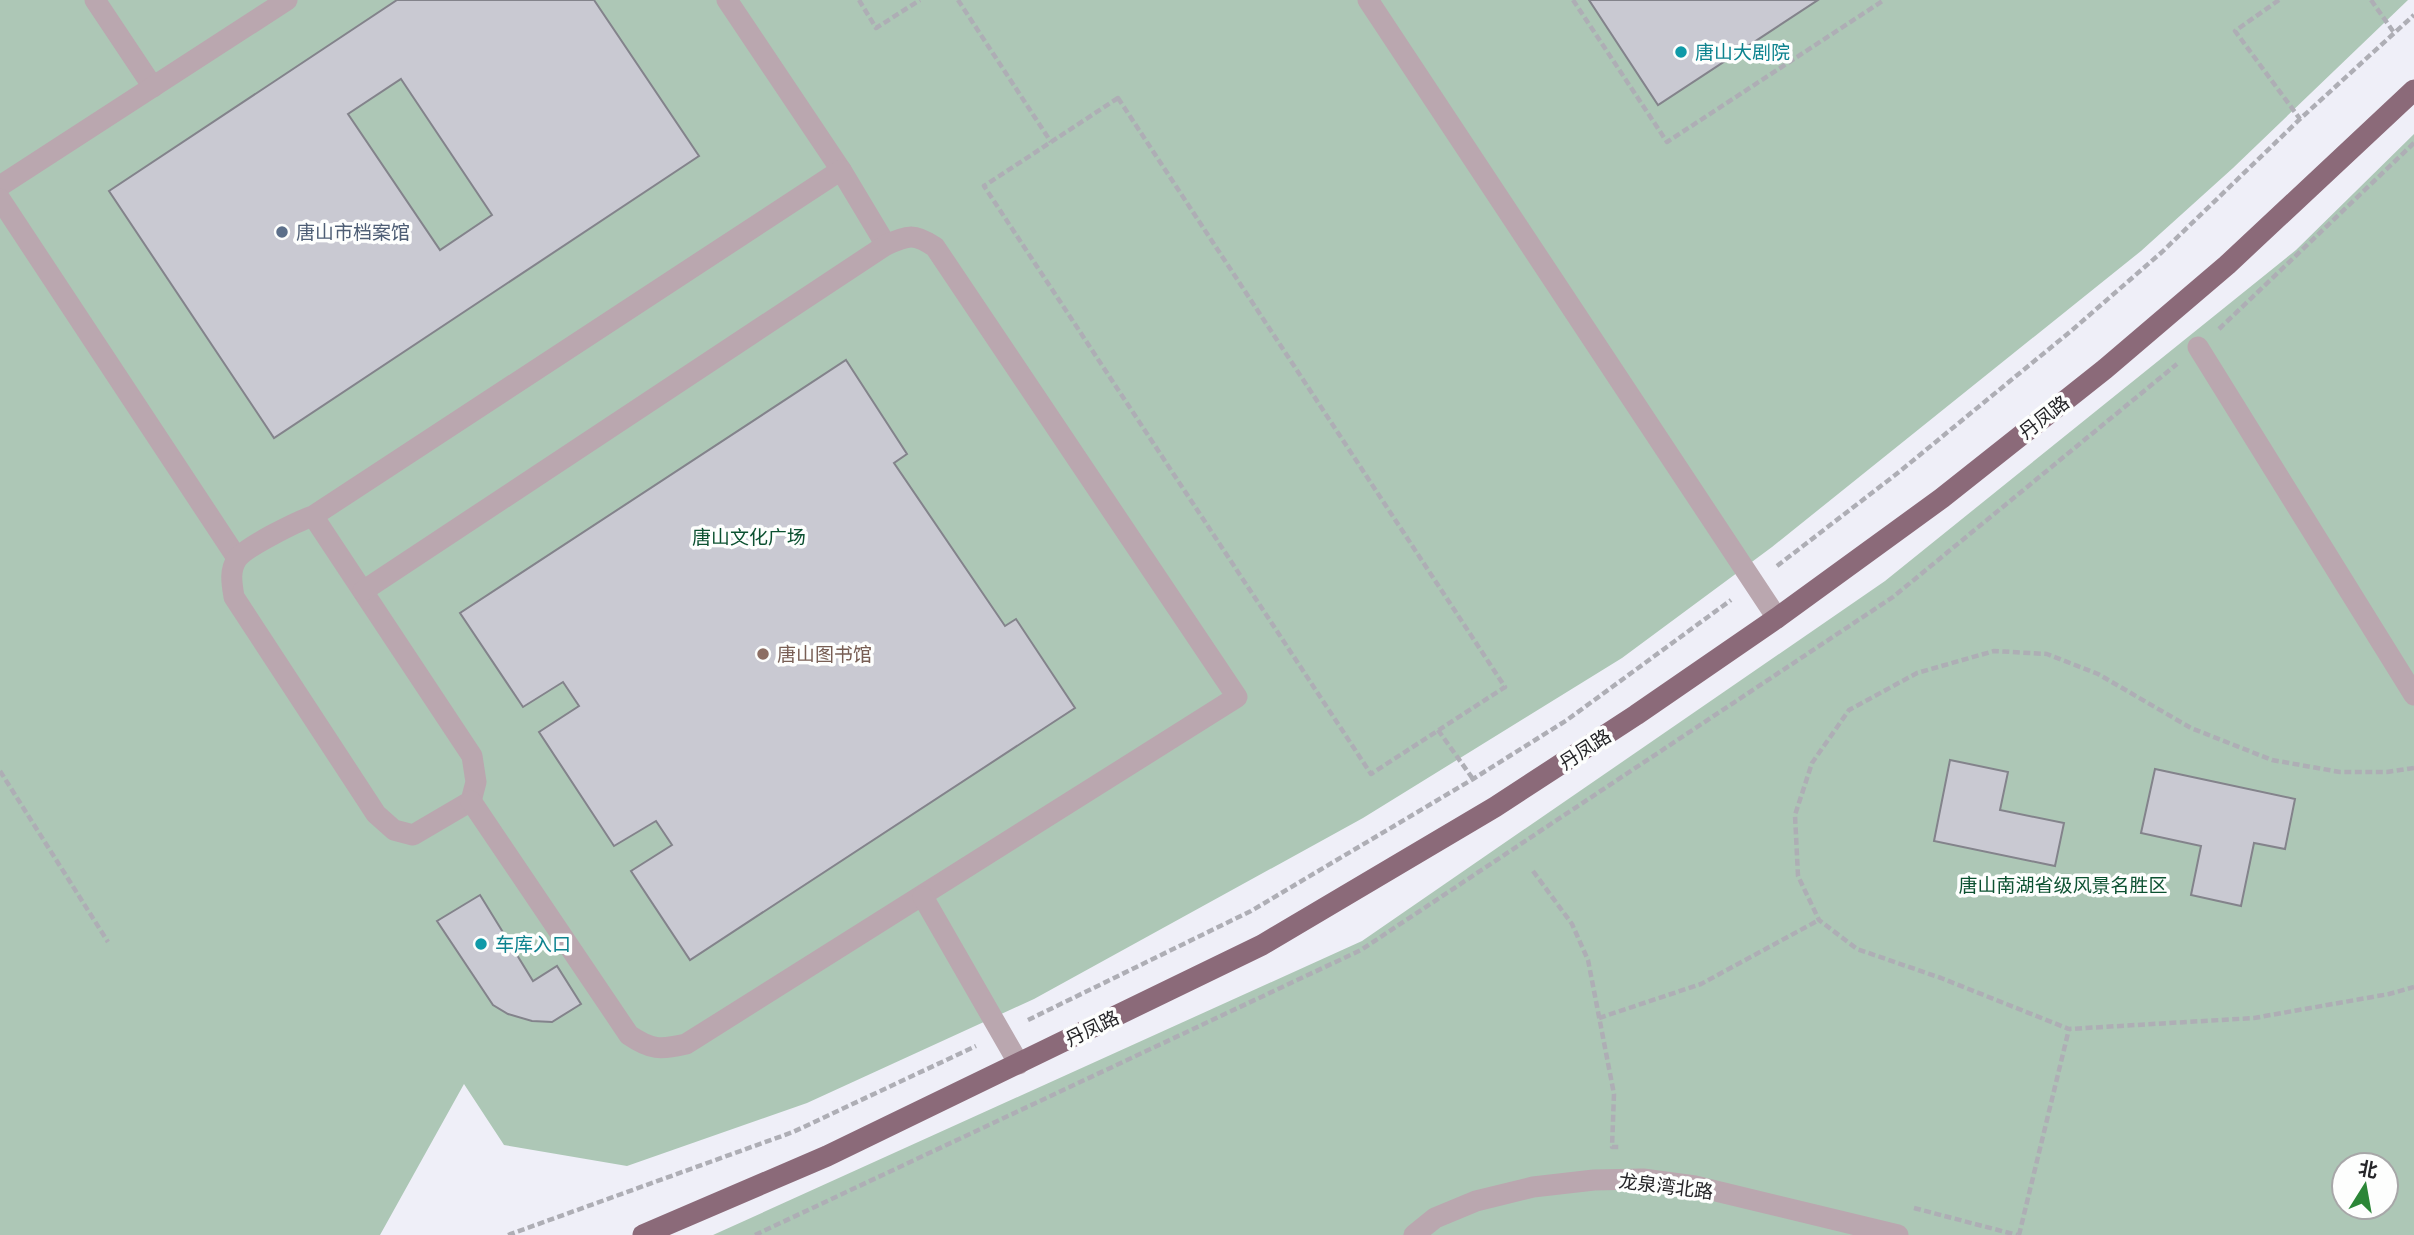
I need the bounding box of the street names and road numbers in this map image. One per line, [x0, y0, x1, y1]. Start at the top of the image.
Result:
street label: 丹凤路 [2015, 391, 2074, 444]
street label: 丹凤路 [1555, 724, 1615, 775]
street label: 丹凤路 [1062, 1006, 1123, 1051]
street label: 龙泉湾北路 [1617, 1169, 1714, 1204]

